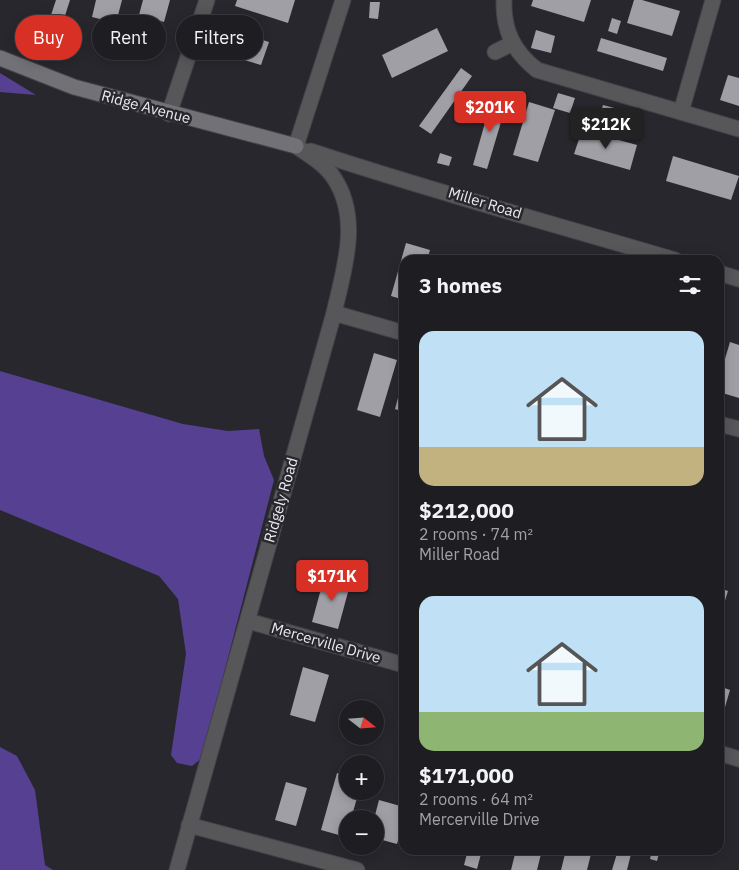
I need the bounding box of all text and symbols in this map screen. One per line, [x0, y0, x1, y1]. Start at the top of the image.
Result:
chip: Buy [15, 15, 82, 60]
chip: Rent [92, 15, 166, 60]
chip: Filters [176, 15, 263, 60]
street label: Ridge Avenue [99, 85, 193, 128]
pin: $201K [455, 90, 525, 133]
text: $201K [465, 97, 515, 117]
pin: $212K [571, 108, 641, 150]
text: $212K [581, 114, 631, 134]
street label: Miller Road [446, 182, 524, 223]
text: 3 homes [419, 271, 502, 299]
icon: filters [676, 271, 704, 299]
icon: home [517, 364, 607, 454]
street label: Ridgely Road [259, 455, 302, 545]
text: $212,000 [419, 496, 514, 524]
text: 2 rooms · 74 m² [419, 524, 533, 544]
text: Miller Road [419, 544, 500, 564]
pin: $171K [297, 560, 367, 602]
text: $171K [307, 566, 357, 586]
street label: Mercerville Drive [269, 618, 383, 667]
icon: home [517, 629, 607, 719]
north arrow [339, 700, 384, 745]
map controls [339, 700, 384, 855]
button: + [339, 755, 384, 800]
text: $171,000 [419, 761, 514, 789]
text: 2 rooms · 64 m² [419, 789, 533, 809]
text: Mercerville Drive [419, 809, 540, 829]
button: − [339, 810, 384, 855]

